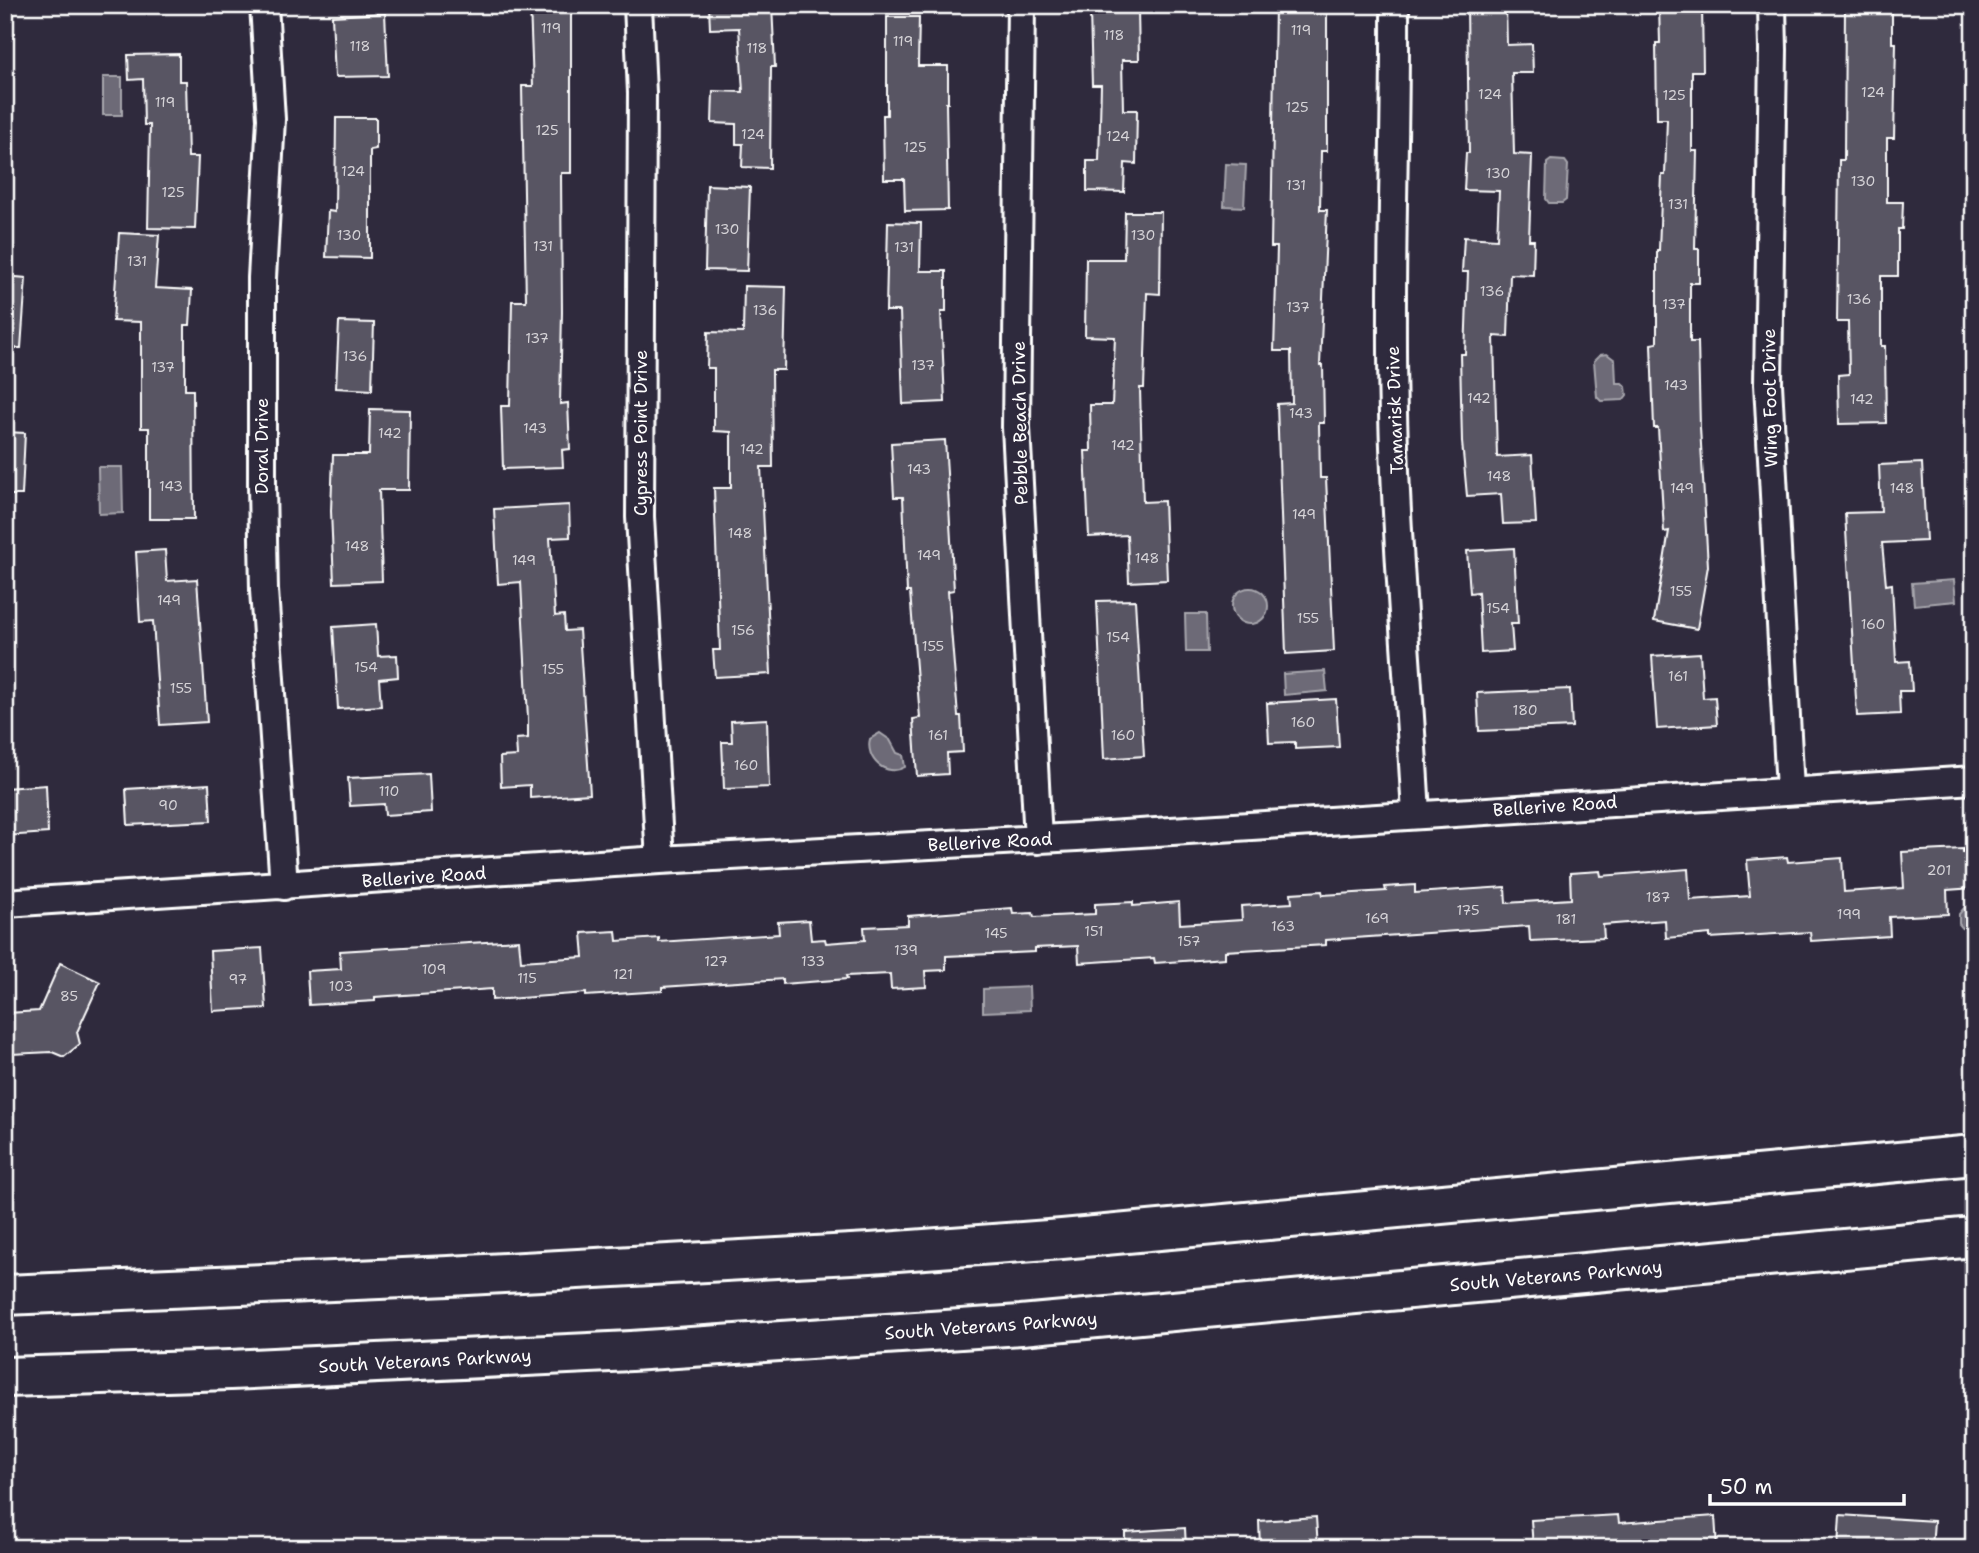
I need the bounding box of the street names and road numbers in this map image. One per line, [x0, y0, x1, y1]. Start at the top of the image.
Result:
street label: Wing Foot Drive [1757, 328, 1783, 468]
street label: Pebble Beach Drive [1007, 341, 1033, 505]
street label: Tamarisk Drive [1381, 345, 1409, 475]
street label: Cypress Point Drive [629, 350, 653, 516]
street label: Doral Drive [250, 398, 274, 494]
street label: Bellerive Road [1492, 790, 1618, 822]
street label: Bellerive Road [927, 827, 1053, 857]
street label: Bellerive Road [361, 861, 487, 893]
street label: South Veterans Parkway [1449, 1255, 1663, 1297]
street label: South Veterans Parkway [884, 1307, 1098, 1345]
street label: South Veterans Parkway [318, 1343, 532, 1379]

